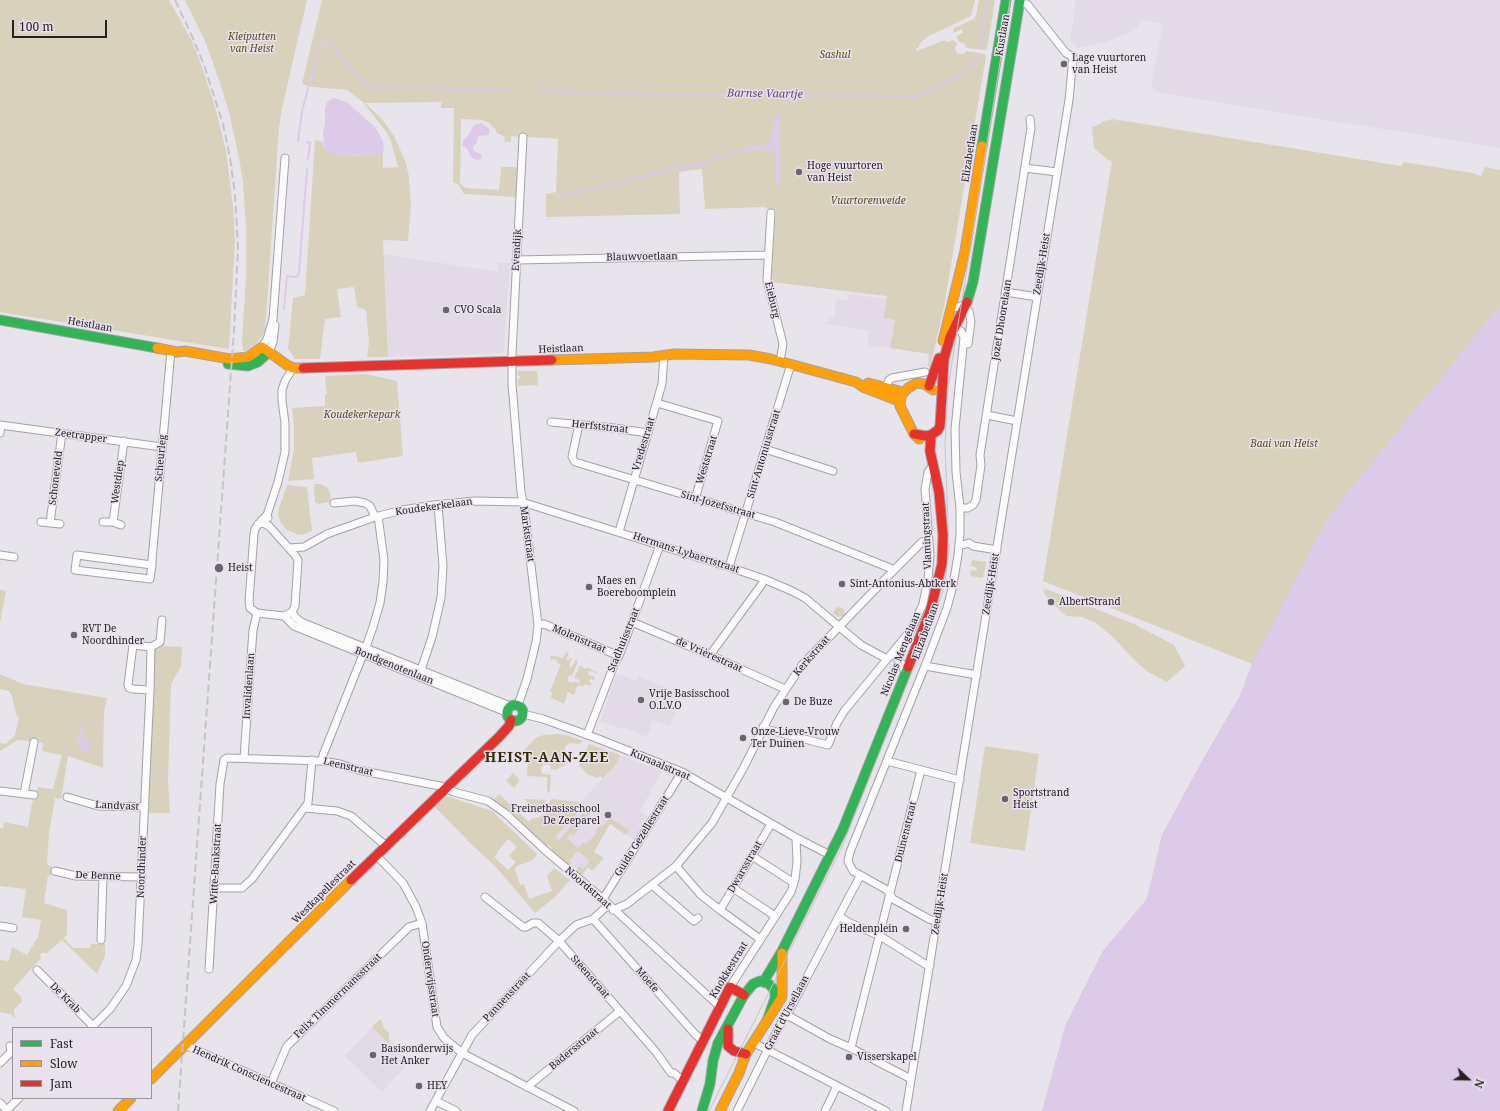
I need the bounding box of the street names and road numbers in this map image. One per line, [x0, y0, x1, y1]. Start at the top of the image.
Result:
street label: Kustlaan [993, 13, 1013, 57]
street label: Elizabetlaan [959, 123, 981, 183]
street label: Evendijk [510, 229, 524, 271]
street label: Zeedijk-Heist [1031, 232, 1053, 296]
street label: Blauwvoetlaan [606, 250, 678, 264]
street label: Jozef Dhoorelaan [990, 279, 1014, 361]
street label: Eieburg [762, 280, 782, 320]
street label: Heistlaan [67, 315, 113, 335]
street label: Heistlaan [538, 342, 584, 356]
street label: Sint-Antoniusstraat [745, 408, 783, 500]
street label: Vredestraat [630, 416, 658, 472]
street label: Herfststraat [571, 418, 629, 436]
street label: Zeetrapper [54, 426, 108, 446]
street label: Scheurleg [153, 434, 169, 482]
street label: Weststraat [694, 434, 720, 486]
street label: Schoneveld [47, 450, 65, 506]
street label: Westdiep [109, 459, 127, 505]
street label: Sint-Jozefsstraat [679, 489, 757, 521]
street label: Koudekerkelaan [395, 496, 473, 518]
street label: Vlamingstraat [920, 502, 934, 570]
street label: Marktstraat [517, 505, 537, 563]
street label: Hermans-Lybaertstraat [631, 530, 741, 576]
street label: Zeedijk-Heist [980, 552, 1002, 616]
street label: Elizabetlaan [910, 601, 942, 661]
street label: Stadhuisstraat [606, 606, 642, 674]
street label: Nicolas Mengélaan [879, 610, 923, 698]
street label: Molenstraat [550, 622, 608, 656]
street label: Kerkstraat [791, 633, 833, 679]
street label: de Vrièrestraat [674, 635, 744, 675]
street label: Bondgenotenlaan [353, 645, 435, 687]
street label: Invalidenlaan [241, 652, 257, 720]
street label: Kursaalstraat [628, 747, 692, 783]
street label: Leenstraat [322, 755, 374, 779]
street label: Guido Gezellestraat [612, 793, 672, 879]
street label: Landvast [95, 799, 139, 813]
street label: Duinenstraat [893, 800, 919, 864]
street label: Witte-Bankstraat [208, 823, 224, 905]
street label: Noordhinder [135, 836, 149, 898]
street label: Dwarsstraat [725, 839, 765, 895]
street label: Westkapellestraat [290, 858, 358, 926]
street label: Noordstraat [562, 865, 614, 911]
street label: De Benne [75, 869, 121, 883]
street label: Zeedijk-Heist [929, 872, 951, 936]
street label: Onderwijsstraat [419, 940, 441, 1018]
street label: Knokkestraat [708, 940, 750, 1000]
street label: Felix Timmermansstraat [292, 951, 384, 1041]
street label: Steenstraat [568, 953, 612, 1001]
street label: Moefe [633, 965, 661, 995]
street label: Pannenstraat [481, 970, 533, 1024]
street label: Graaf d'Ursellaan [762, 973, 812, 1053]
street label: De Krab [47, 980, 83, 1016]
street label: Badersstraat [547, 1025, 601, 1073]
street label: Hendrik Consciencestraat [191, 1044, 307, 1104]

